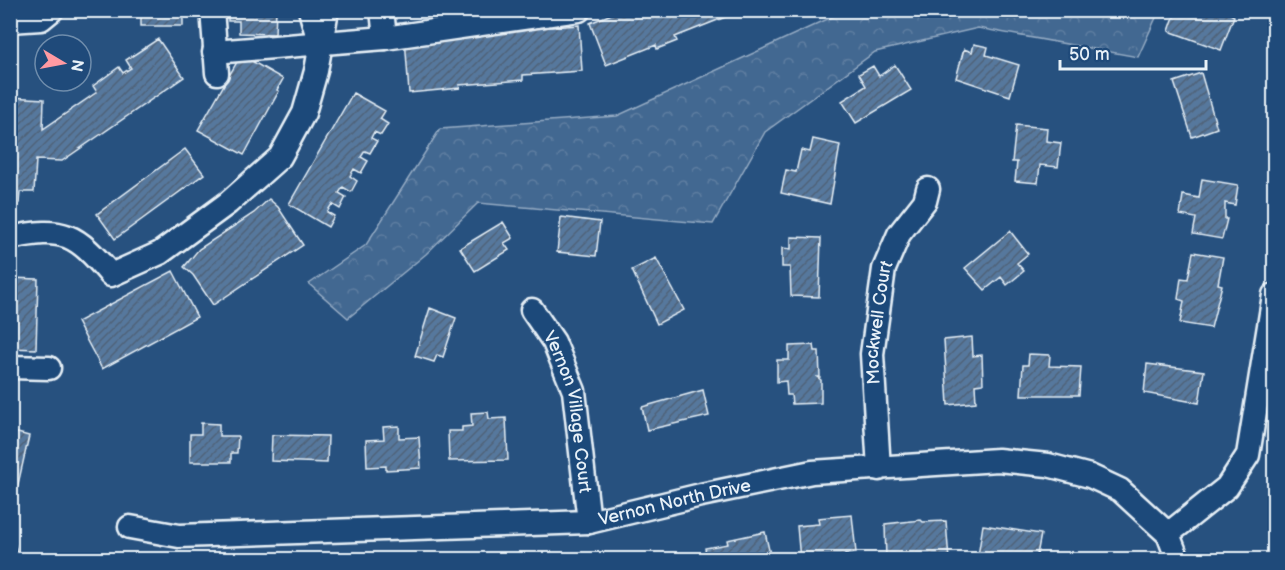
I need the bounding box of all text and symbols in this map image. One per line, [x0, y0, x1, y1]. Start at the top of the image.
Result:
north arrow [33, 33, 93, 93]
scale bar [1060, 33, 1206, 71]
text: 50 m [1069, 44, 1110, 65]
text: N [66, 58, 87, 73]
street label: Mockwell Court [862, 257, 898, 385]
street label: Vernon Village Court [539, 327, 596, 494]
street label: Vernon North Drive [597, 475, 753, 530]

